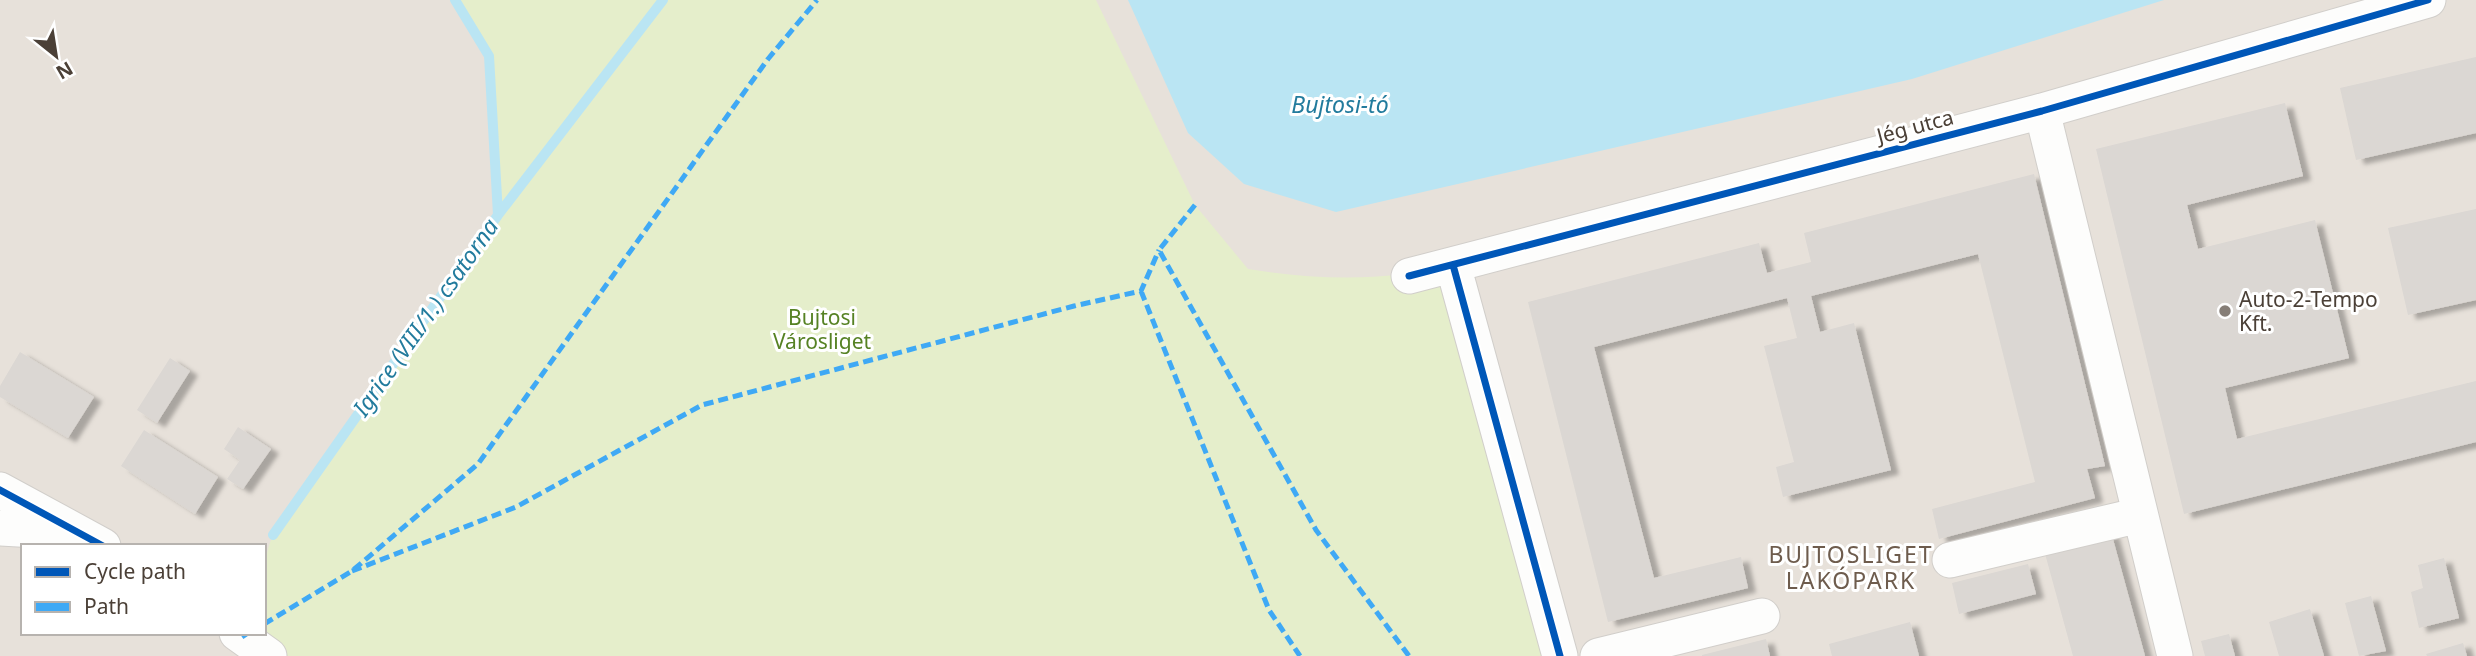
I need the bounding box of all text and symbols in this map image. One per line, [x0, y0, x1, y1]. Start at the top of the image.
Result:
north arrow [21, 21, 91, 91]
text: N [51, 56, 78, 86]
water label: Bujtosi-tó [1291, 88, 1389, 120]
street label: Jég utca [1872, 102, 1956, 150]
water label: Igrice (VIII/1.) csatorna [344, 212, 505, 423]
place label: Auto-2-Tempo Kft. [2239, 285, 2378, 337]
park label: Bujtosi Városliget [773, 303, 871, 355]
marker: Auto-2-Tempo Kft. [2217, 303, 2233, 319]
district label: BUJTOSLIGET LAKÓPARK [1768, 538, 1934, 596]
legend [21, 544, 266, 635]
text: Cycle path [84, 557, 186, 585]
text: Path [84, 592, 129, 620]

